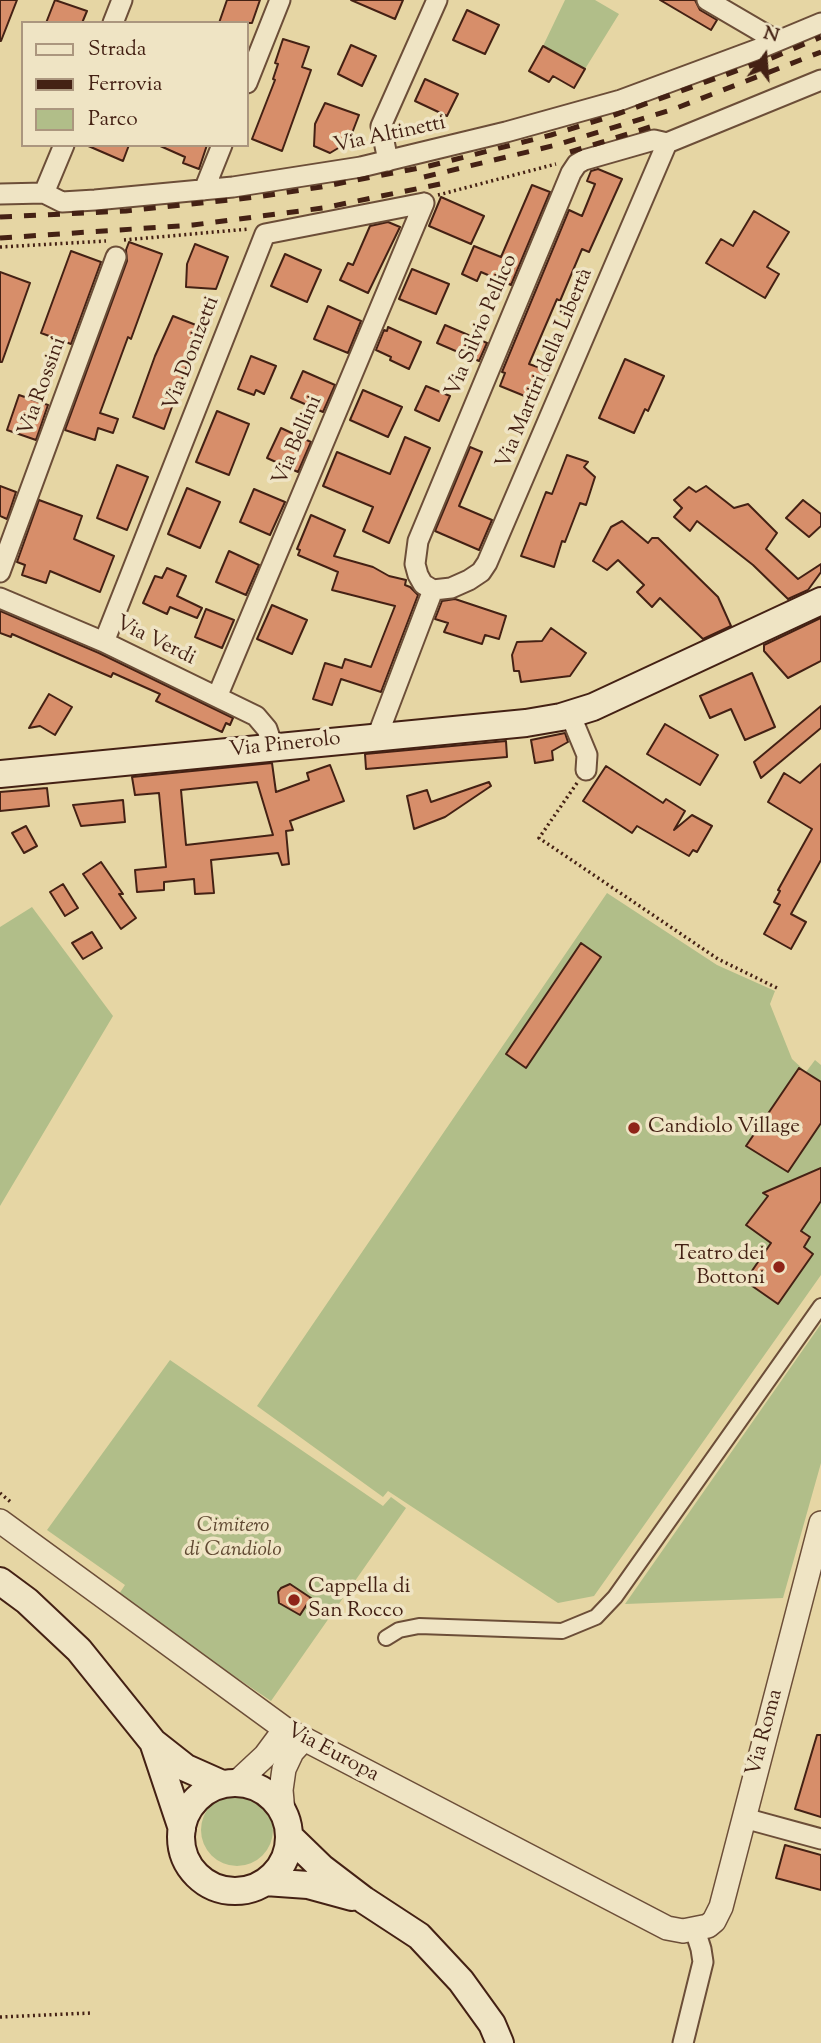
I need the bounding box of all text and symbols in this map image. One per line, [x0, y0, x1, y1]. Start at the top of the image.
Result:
text: N [760, 20, 782, 50]
legend [21, 21, 248, 147]
north arrow [730, 21, 800, 91]
text: Strada [88, 35, 147, 65]
text: Ferrovia [88, 70, 162, 100]
text: Parco [88, 105, 138, 135]
street label: Via Altinetti [332, 112, 448, 160]
street label: Via Silvio Pellico [442, 251, 524, 401]
street label: Via Martiri della Libertà [492, 265, 600, 473]
street label: Via Donizetti [160, 293, 226, 415]
street label: Via Rossini [15, 334, 73, 440]
street label: Via Bellini [269, 392, 329, 490]
street label: Via Verdi [111, 612, 199, 672]
street label: Via Pinerolo [228, 728, 342, 764]
place label: Candiolo Village [648, 1115, 800, 1141]
marker: Candiolo Village [626, 1120, 642, 1136]
place label: Teatro dei Bottoni [674, 1242, 765, 1292]
marker: Teatro dei Bottoni [771, 1259, 787, 1275]
park label: Cimitero di Candiolo [184, 1514, 282, 1564]
place label: Cappella di San Rocco [308, 1575, 411, 1625]
marker: Cappella di San Rocco [286, 1592, 302, 1608]
street label: Via Roma [742, 1687, 790, 1779]
street label: Via Europa [281, 1719, 383, 1789]

